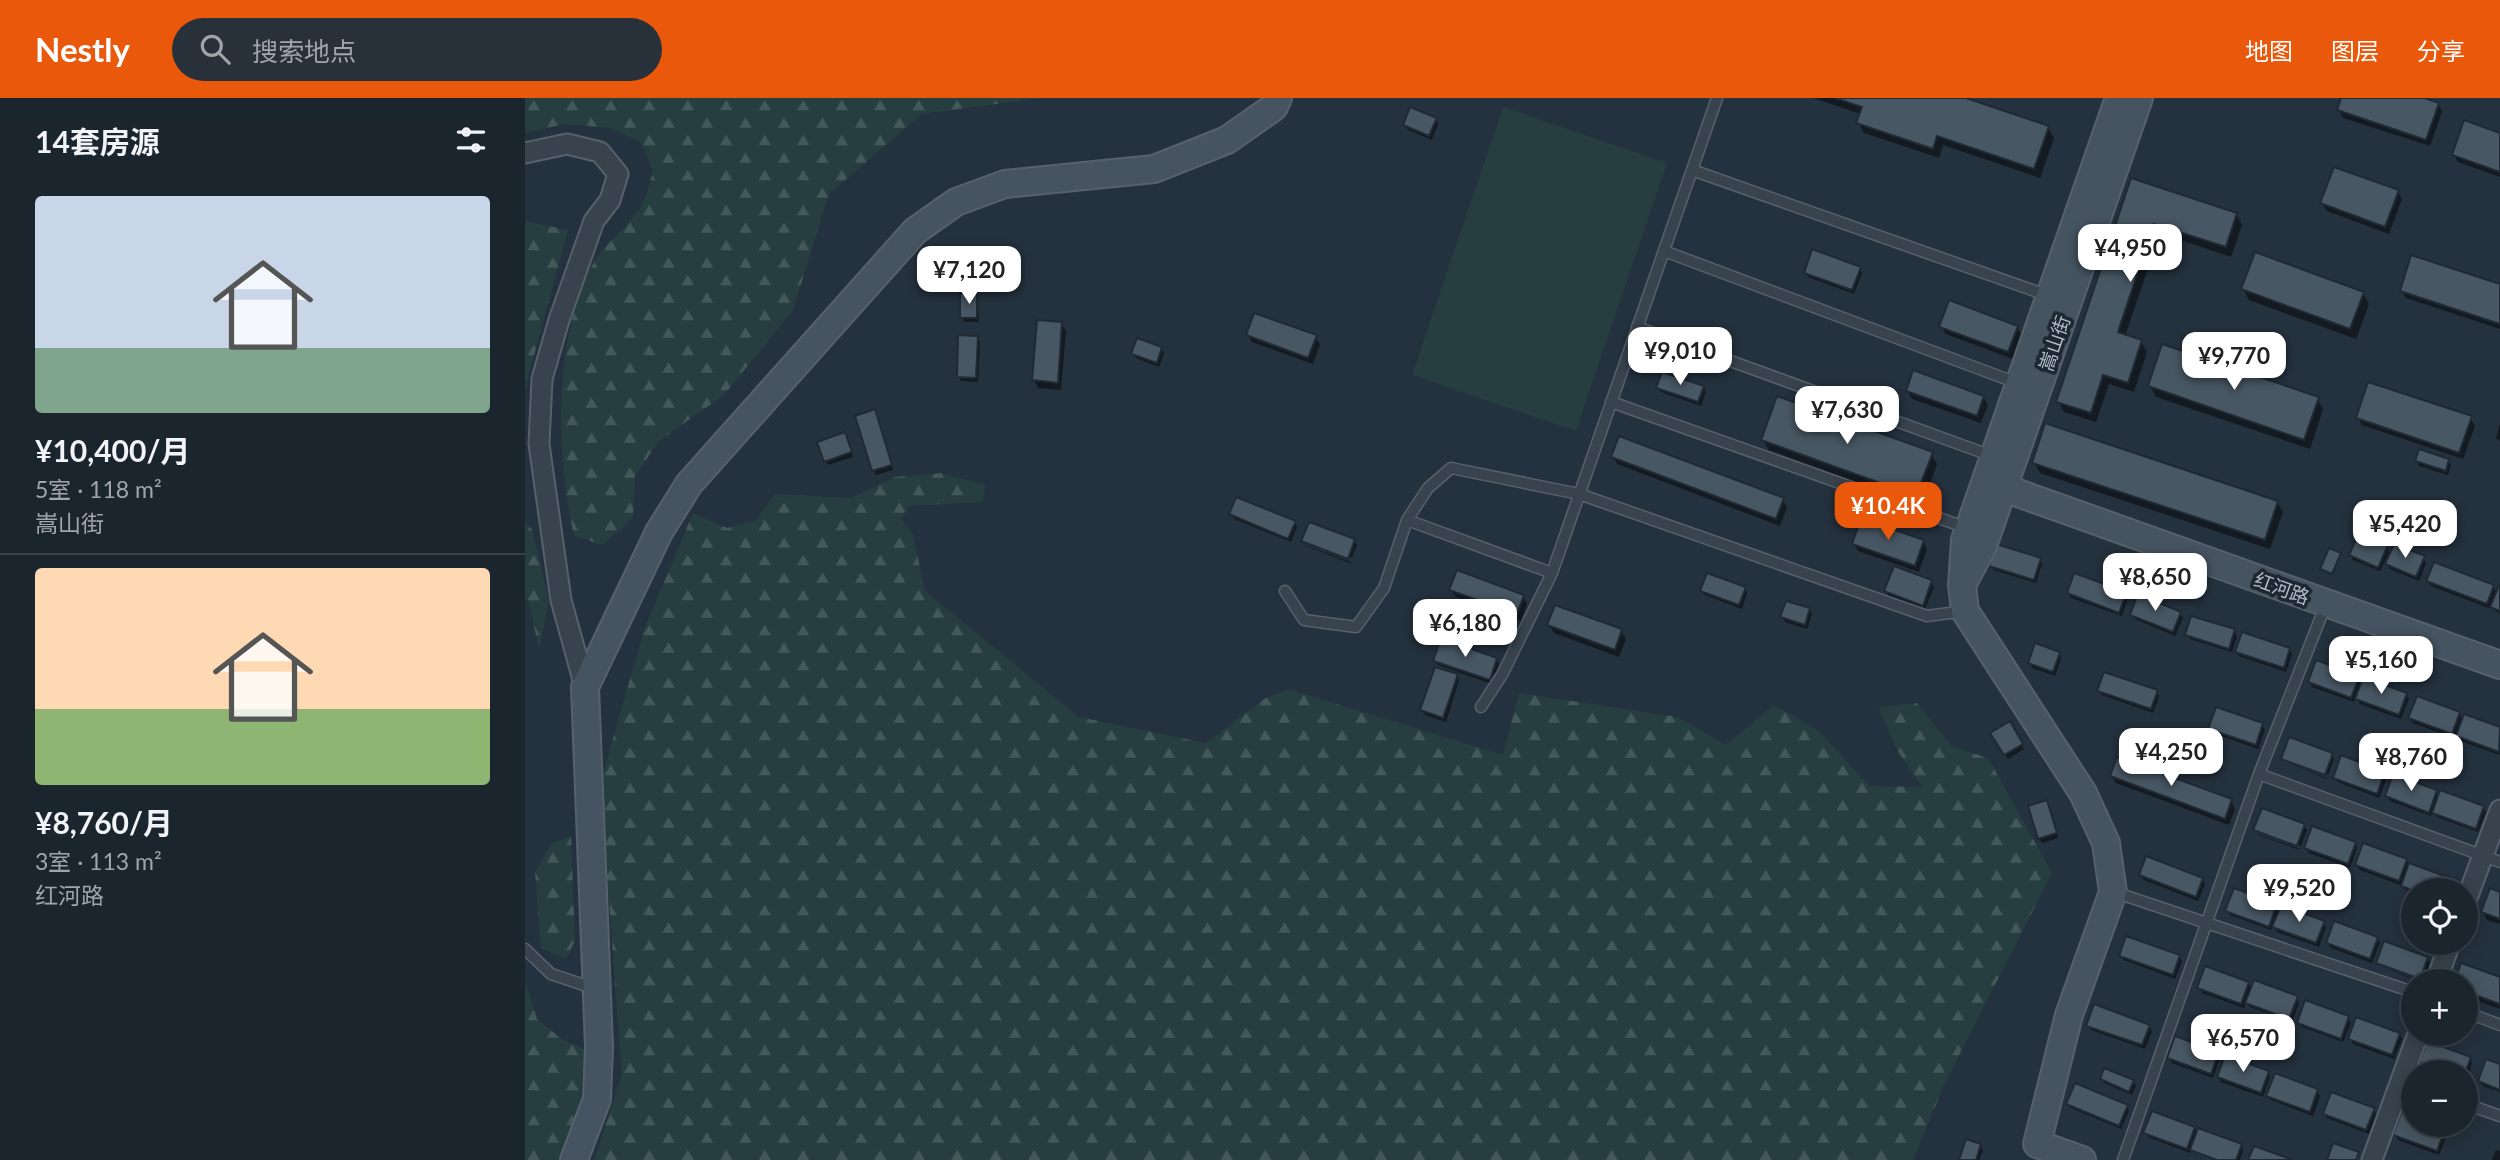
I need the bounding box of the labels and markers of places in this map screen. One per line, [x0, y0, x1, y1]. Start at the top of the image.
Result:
pin: ¥4,950 [2073, 225, 2187, 284]
pin: ¥7,120 [912, 246, 1026, 306]
pin: ¥9,010 [1623, 328, 1737, 387]
pin: ¥9,770 [2177, 332, 2291, 392]
pin: ¥7,630 [1790, 386, 1904, 446]
pin: ¥10.4K [1831, 482, 1945, 542]
pin: ¥5,420 [2348, 500, 2462, 560]
pin: ¥8,650 [2098, 554, 2212, 613]
pin: ¥6,180 [1408, 600, 1522, 659]
pin: ¥5,160 [2324, 636, 2438, 696]
pin: ¥4,250 [2114, 728, 2228, 788]
pin: ¥8,760 [2354, 734, 2468, 793]
pin: ¥9,520 [2242, 864, 2356, 924]
pin: ¥6,570 [2186, 1014, 2300, 1074]

